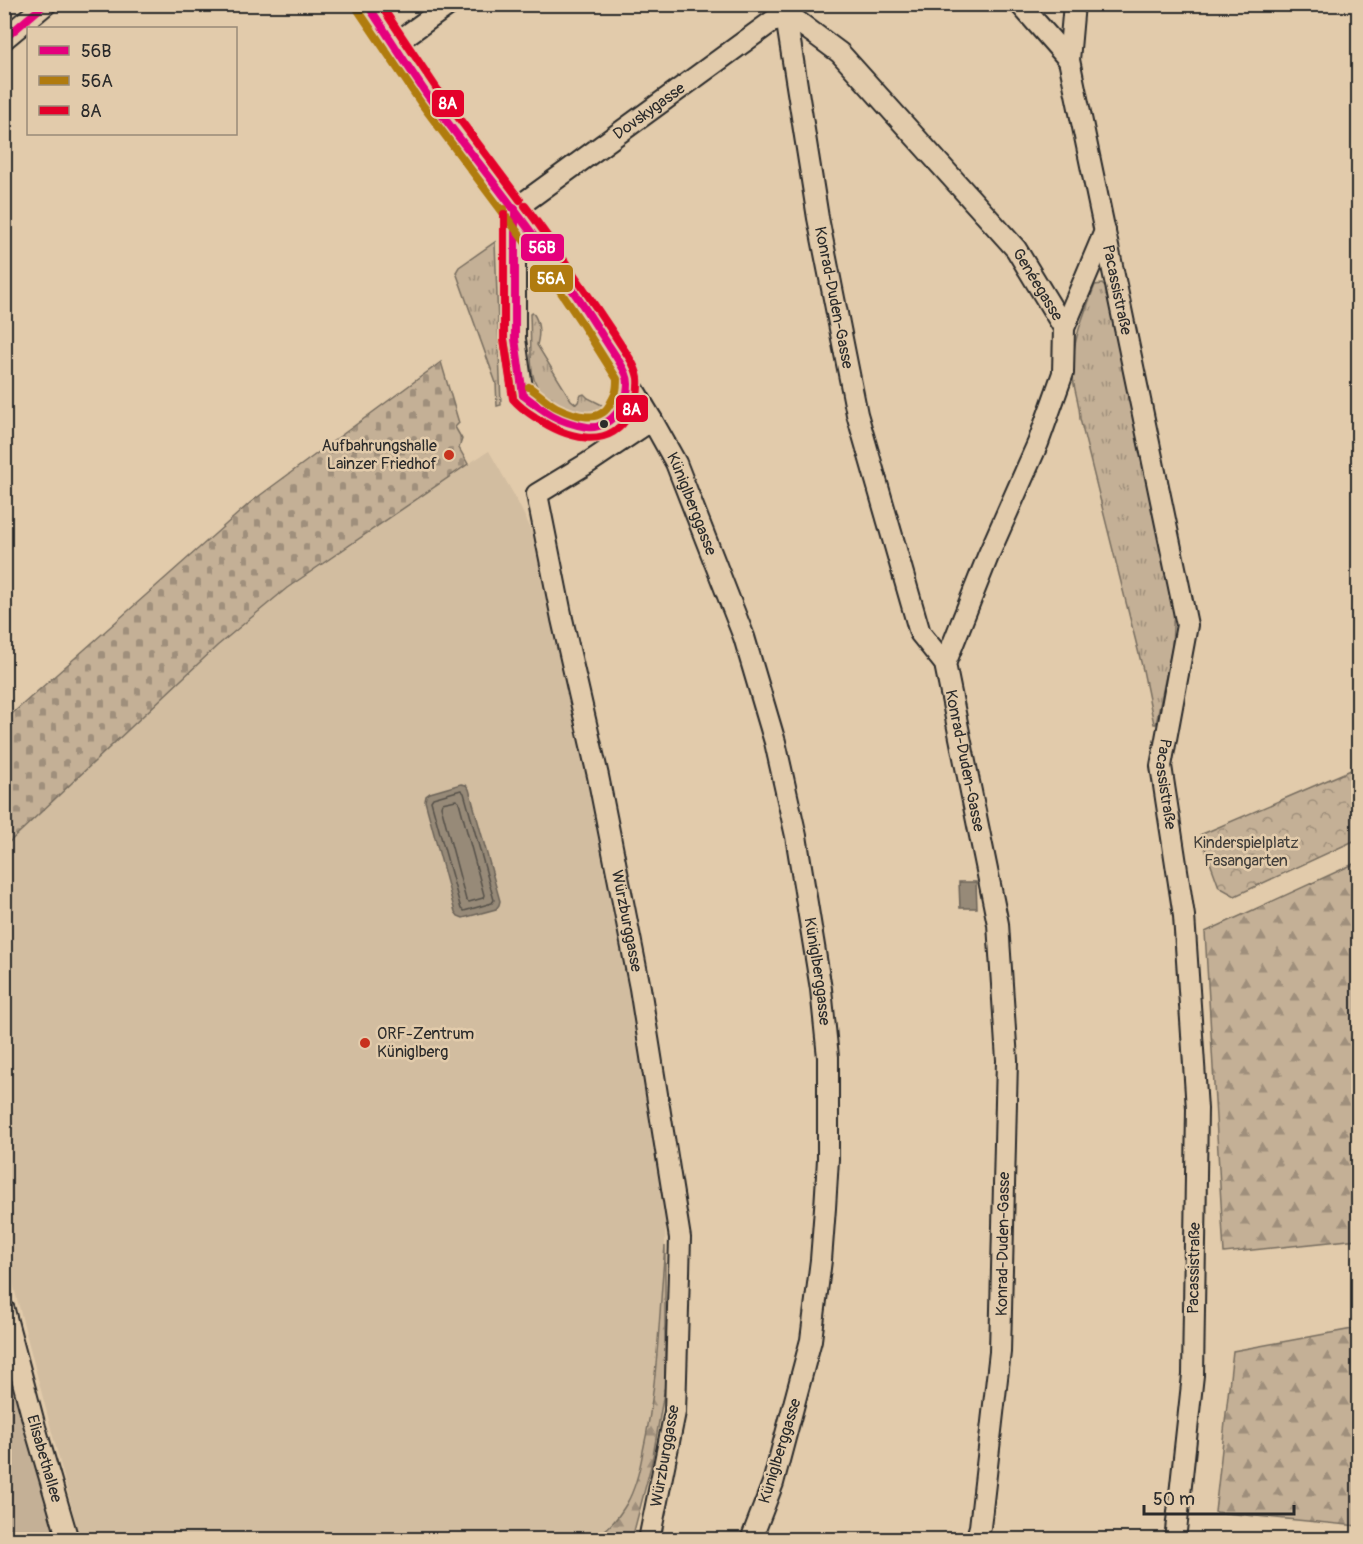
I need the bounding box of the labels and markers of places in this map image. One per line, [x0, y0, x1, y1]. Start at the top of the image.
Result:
unlabelled marker [598, 418, 610, 430]
place label: Aufbahrungshalle Lainzer Friedhof [321, 436, 437, 474]
marker: Aufbahrungshalle Lainzer Friedhof [442, 448, 456, 462]
place label: ORF-Zentrum Küniglberg [377, 1024, 474, 1062]
marker: ORF-Zentrum Küniglberg [358, 1036, 372, 1050]

